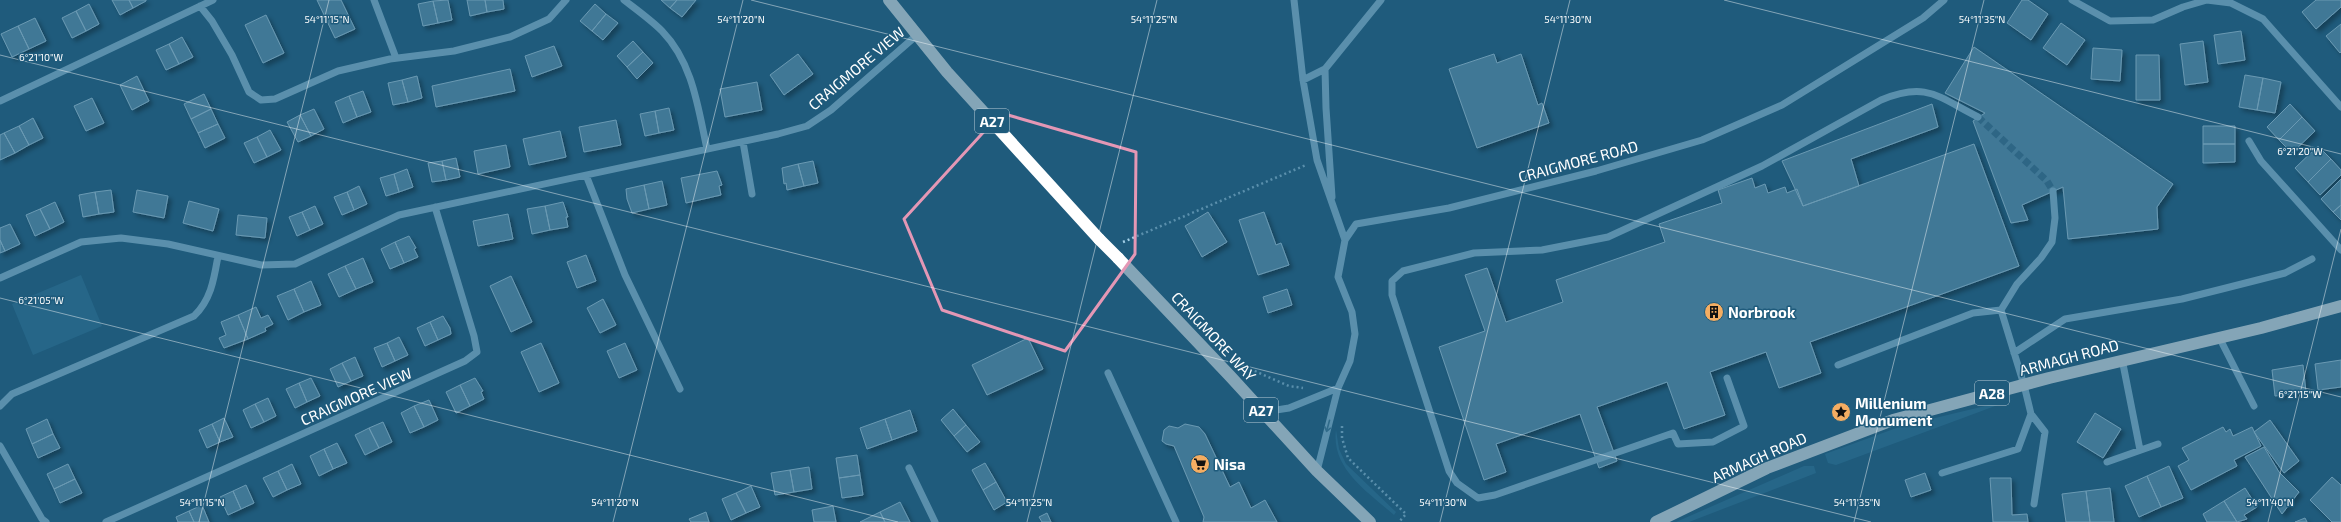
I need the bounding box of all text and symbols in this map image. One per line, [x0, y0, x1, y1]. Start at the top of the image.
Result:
text: 54°11'15"N [304, 13, 350, 25]
text: 54°11'20"N [717, 13, 765, 25]
text: 54°11'25"N [1131, 13, 1177, 25]
text: 54°11'30"N [1544, 13, 1592, 25]
text: 54°11'35"N [1959, 13, 2005, 25]
street label: CRAIGMORE VIEW [804, 23, 908, 113]
text: 6°21'10"W [19, 51, 64, 63]
road number: A27 [975, 109, 1009, 133]
street label: CRAIGMORE ROAD [1516, 136, 1640, 186]
text: 6°21'20"W [2277, 145, 2323, 157]
street label: CRAIGMORE WAY [1168, 288, 1260, 385]
text: 6°21'05"W [18, 294, 64, 306]
building icon: Norbrook [1703, 301, 1725, 323]
place label: Norbrook [1728, 303, 1796, 321]
street label: ARMAGH ROAD [2017, 335, 2121, 379]
street label: CRAIGMORE VIEW [298, 363, 414, 429]
road number: A28 [1975, 381, 2009, 405]
text: 6°21'15"W [2278, 388, 2322, 400]
place label: Millenium Monument [1855, 394, 1932, 429]
road number: A27 [1244, 398, 1278, 422]
place icon: Millenium Monument [1830, 401, 1852, 423]
one-way arrow [1323, 419, 1331, 432]
street label: ARMAGH ROAD [1709, 428, 1809, 486]
supermarket icon: Nisa [1189, 453, 1211, 475]
place label: Nisa [1214, 455, 1246, 473]
text: 54°11'15"N [179, 496, 225, 508]
text: 54°11'20"N [591, 496, 639, 508]
text: 54°11'25"N [1006, 496, 1052, 508]
text: 54°11'30"N [1419, 496, 1467, 508]
text: 54°11'35"N [1834, 496, 1880, 508]
text: 54°11'40"N [2246, 496, 2294, 508]

